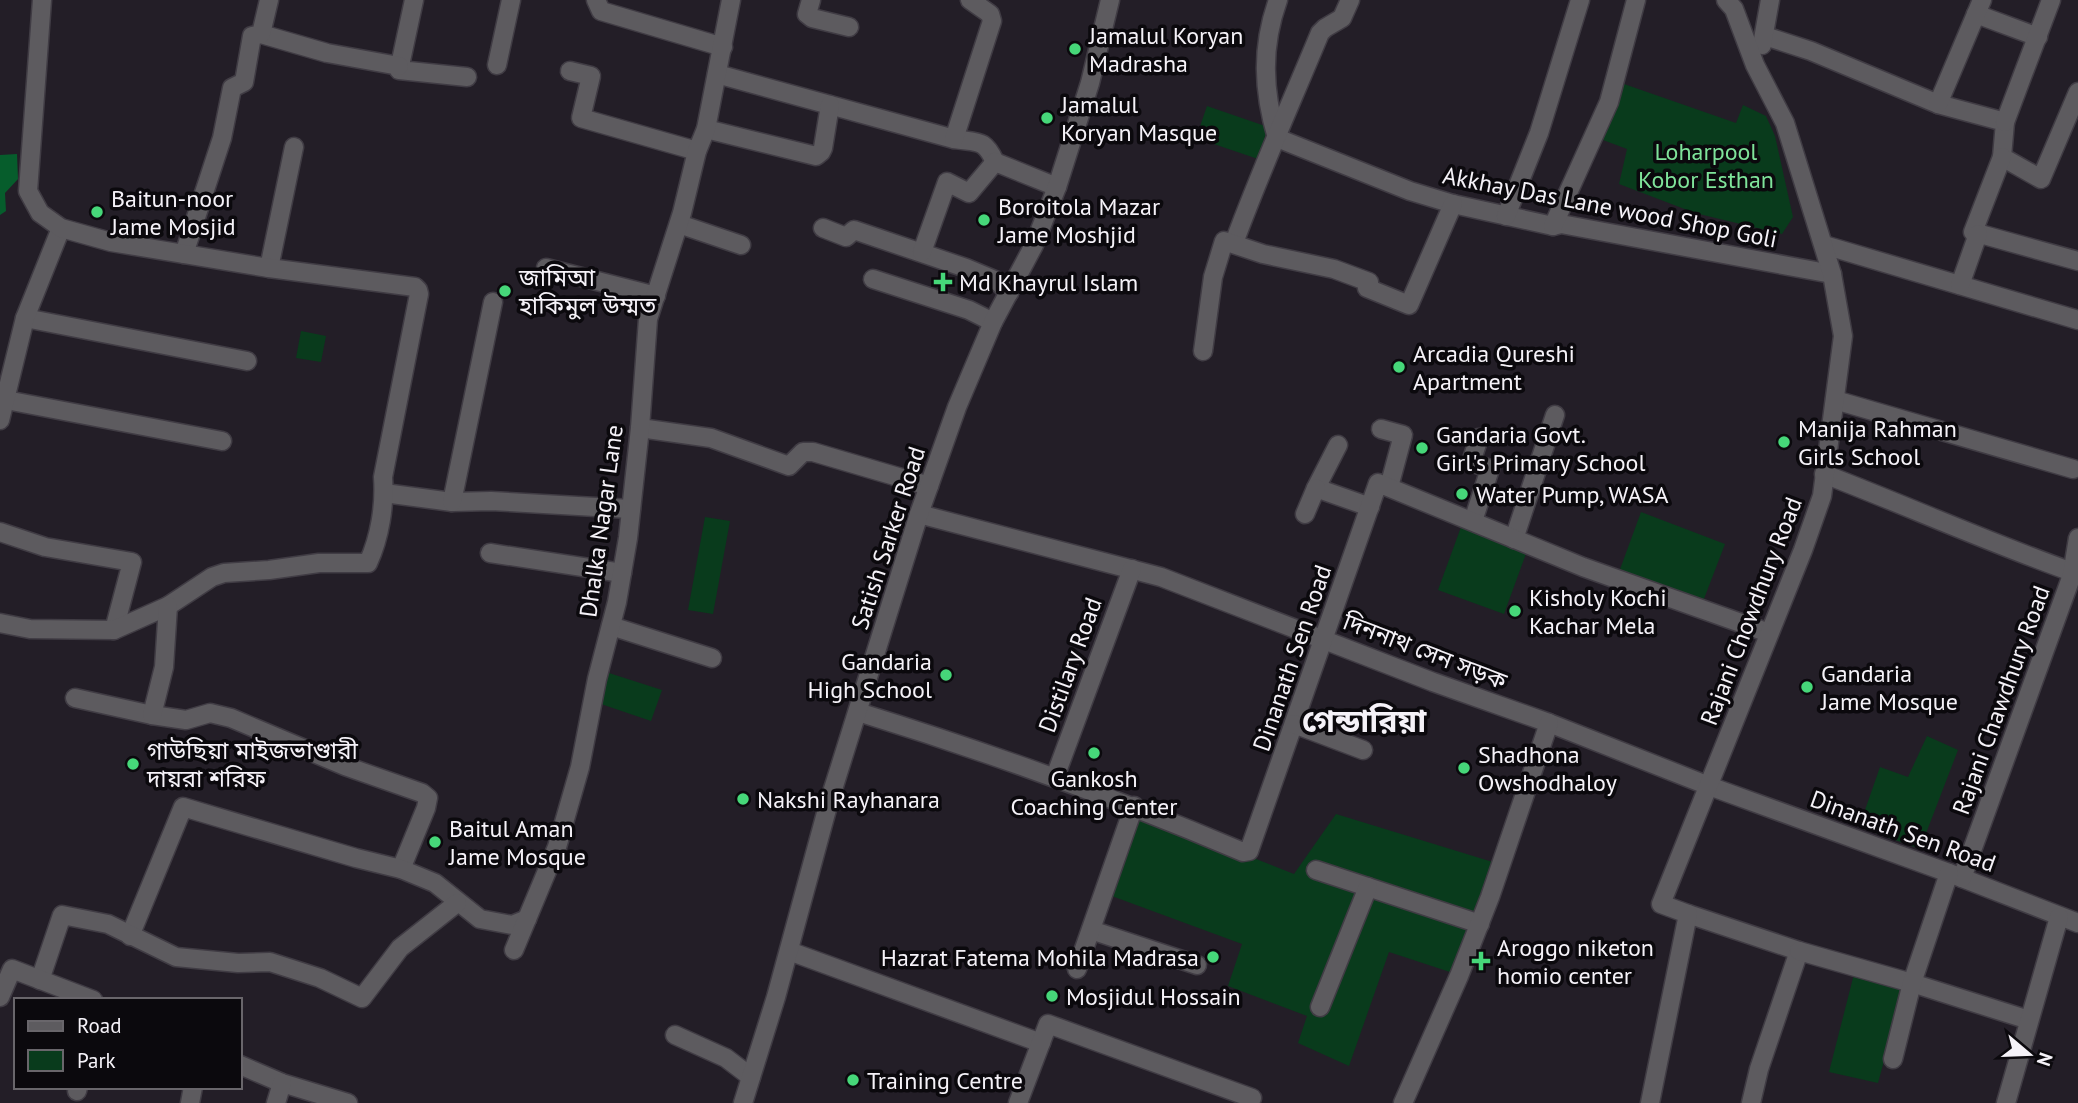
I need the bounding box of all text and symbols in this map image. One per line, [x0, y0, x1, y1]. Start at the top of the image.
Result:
place label: Jamalul Koryan Madrasha [1088, 20, 1243, 79]
marker: Jamalul Koryan Madrasha [1067, 41, 1083, 57]
place label: Jamalul Koryan Masque [1060, 89, 1217, 148]
marker: Jamalul Koryan Masque [1039, 110, 1055, 126]
park label: Loharpool Kobor Esthan [1638, 136, 1774, 195]
street label: Akkhay Das Lane wood Shop Goli [1440, 159, 1780, 255]
place label: Baitun-noor Jame Mosjid [110, 183, 236, 242]
place label: Boroitola Mazar Jame Moshjid [997, 191, 1160, 250]
marker: Baitun-noor Jame Mosjid [89, 204, 105, 220]
marker: Boroitola Mazar Jame Moshjid [976, 212, 992, 228]
place label: জামিআ হাকিমুল উম্মত [518, 262, 657, 321]
place label: Md Khayrul Islam [959, 267, 1138, 298]
marker: Md Khayrul Islam [933, 272, 953, 292]
marker: জামিআ হাকিমুল উম্মত [497, 283, 513, 299]
place label: Arcadia Qureshi Apartment [1413, 338, 1575, 397]
marker: Arcadia Qureshi Apartment [1391, 359, 1407, 375]
place label: Manija Rahman Girls School [1798, 413, 1957, 472]
place label: Gandaria Govt. Girl's Primary School [1436, 419, 1645, 478]
street label: Dhalka Nagar Lane [572, 423, 630, 619]
marker: Manija Rahman Girls School [1776, 434, 1792, 450]
marker: Gandaria Govt. Girl's Primary School [1414, 440, 1430, 456]
street label: Satish Sarker Road [844, 443, 932, 633]
place label: Water Pump, WASA [1476, 479, 1669, 510]
marker: Water Pump, WASA [1454, 486, 1470, 502]
street label: Rajani Chowdhury Road [1693, 492, 1809, 730]
street label: Dinanath Sen Road [1246, 561, 1338, 755]
street label: Rajani Chawdhury Road [1945, 581, 2057, 819]
place label: Kisholy Kochi Kachar Mela [1529, 582, 1667, 641]
street label: Distilary Road [1031, 593, 1109, 737]
marker: Kisholy Kochi Kachar Mela [1507, 603, 1523, 619]
street label: দিননাথ সেন সড়ক [1338, 605, 1512, 697]
place label: Gandaria High School [808, 646, 932, 705]
place label: Gandaria Jame Mosque [1820, 658, 1958, 717]
marker: Gandaria High School [938, 667, 954, 683]
marker: Gandaria Jame Mosque [1799, 679, 1815, 695]
district label: গেন্ডারিয়া [1302, 699, 1427, 741]
place label: গাউছিয়া মাইজভাণ্ডারী দায়রা শরিফ [146, 735, 358, 794]
place label: Shadhona Owshodhaloy [1478, 739, 1617, 798]
marker: Gankosh Coaching Center [1086, 745, 1102, 761]
marker: গাউছিয়া মাইজভাণ্ডারী দায়রা শরিফ [125, 756, 141, 772]
marker: Shadhona Owshodhaloy [1456, 760, 1472, 776]
place label: Gankosh Coaching Center [1011, 763, 1177, 822]
street label: Dinanath Sen Road [1806, 783, 2000, 879]
place label: Nakshi Rayhanara [757, 784, 940, 815]
marker: Nakshi Rayhanara [735, 791, 751, 807]
place label: Baitul Aman Jame Mosque [448, 813, 586, 872]
marker: Baitul Aman Jame Mosque [427, 834, 443, 850]
place label: Aroggo niketon homio center [1497, 932, 1654, 991]
place label: Hazrat Fatema Mohila Madrasa [881, 942, 1199, 973]
marker: Hazrat Fatema Mohila Madrasa [1205, 949, 1221, 965]
marker: Aroggo niketon homio center [1471, 951, 1491, 971]
place label: Mosjidul Hossain [1066, 981, 1241, 1012]
marker: Mosjidul Hossain [1044, 988, 1060, 1004]
legend [14, 998, 242, 1089]
text: Road [77, 1012, 121, 1039]
north arrow [1994, 1019, 2064, 1089]
text: Park [77, 1047, 116, 1074]
text: N [2032, 1050, 2058, 1069]
place label: Training Centre [867, 1065, 1023, 1096]
marker: Training Centre [845, 1072, 861, 1088]

